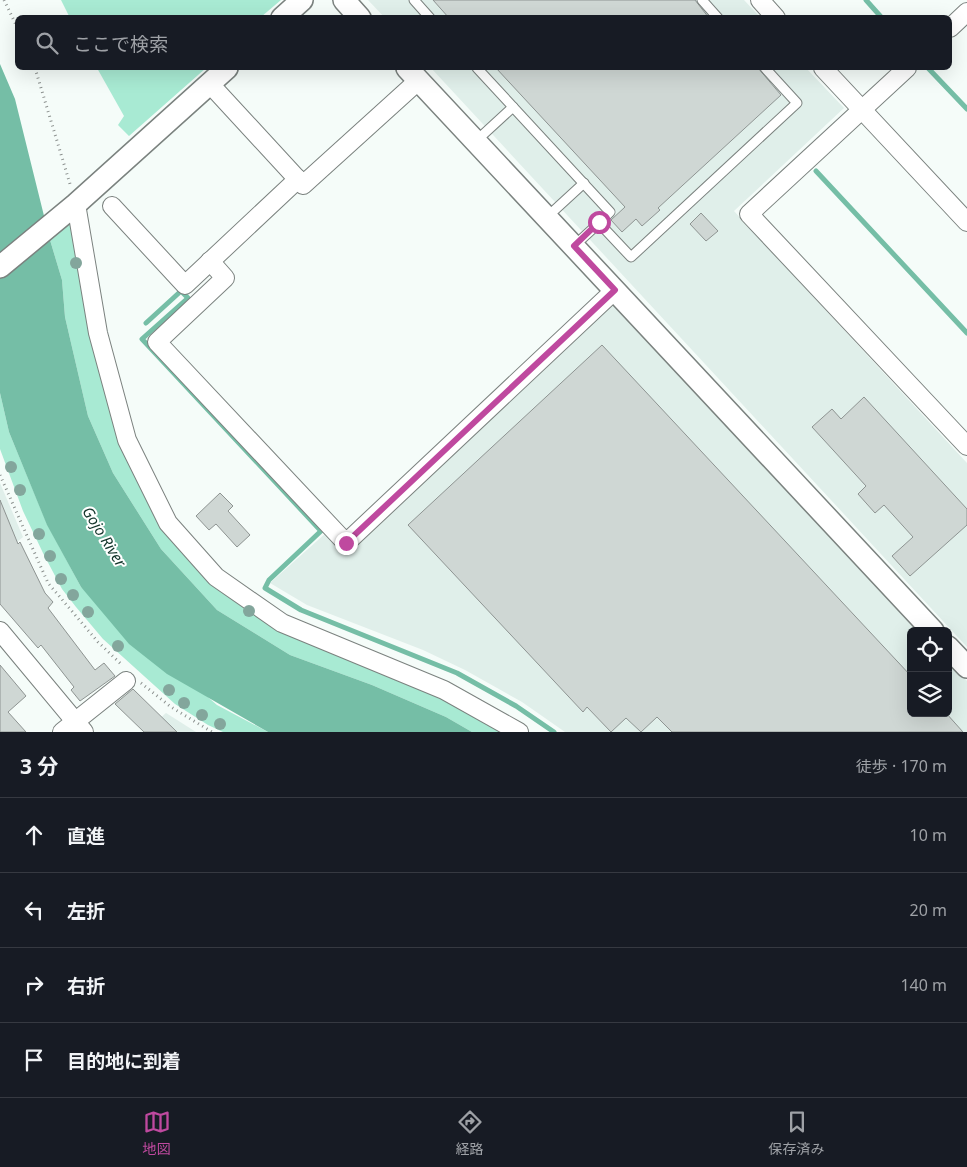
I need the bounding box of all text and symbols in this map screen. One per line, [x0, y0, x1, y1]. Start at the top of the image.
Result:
search box [15, 15, 952, 70]
icon: search [33, 29, 61, 57]
text: ここで検索 [73, 31, 168, 57]
route start [588, 211, 611, 234]
water label: Gojo River [78, 502, 132, 571]
route end [335, 532, 358, 555]
map controls [907, 627, 952, 717]
button: locate [907, 627, 952, 672]
button: layers [907, 672, 952, 717]
text: 3 分 [20, 752, 58, 780]
text: 徒歩 · 170 m [856, 755, 947, 777]
icon: ahead [20, 821, 48, 849]
text: 直進 [67, 823, 105, 849]
text: 10 m [910, 824, 947, 846]
icon: left [20, 896, 48, 924]
text: 左折 [67, 898, 105, 924]
text: 20 m [910, 899, 947, 921]
icon: right [20, 971, 48, 999]
text: 右折 [67, 973, 105, 999]
text: 140 m [900, 974, 947, 996]
icon: arrive [20, 1046, 48, 1074]
text: 目的地に到着 [67, 1048, 181, 1074]
tab: 地図 [143, 1108, 171, 1158]
tab: 経路 [456, 1108, 484, 1158]
tab: 保存済み [769, 1108, 825, 1158]

